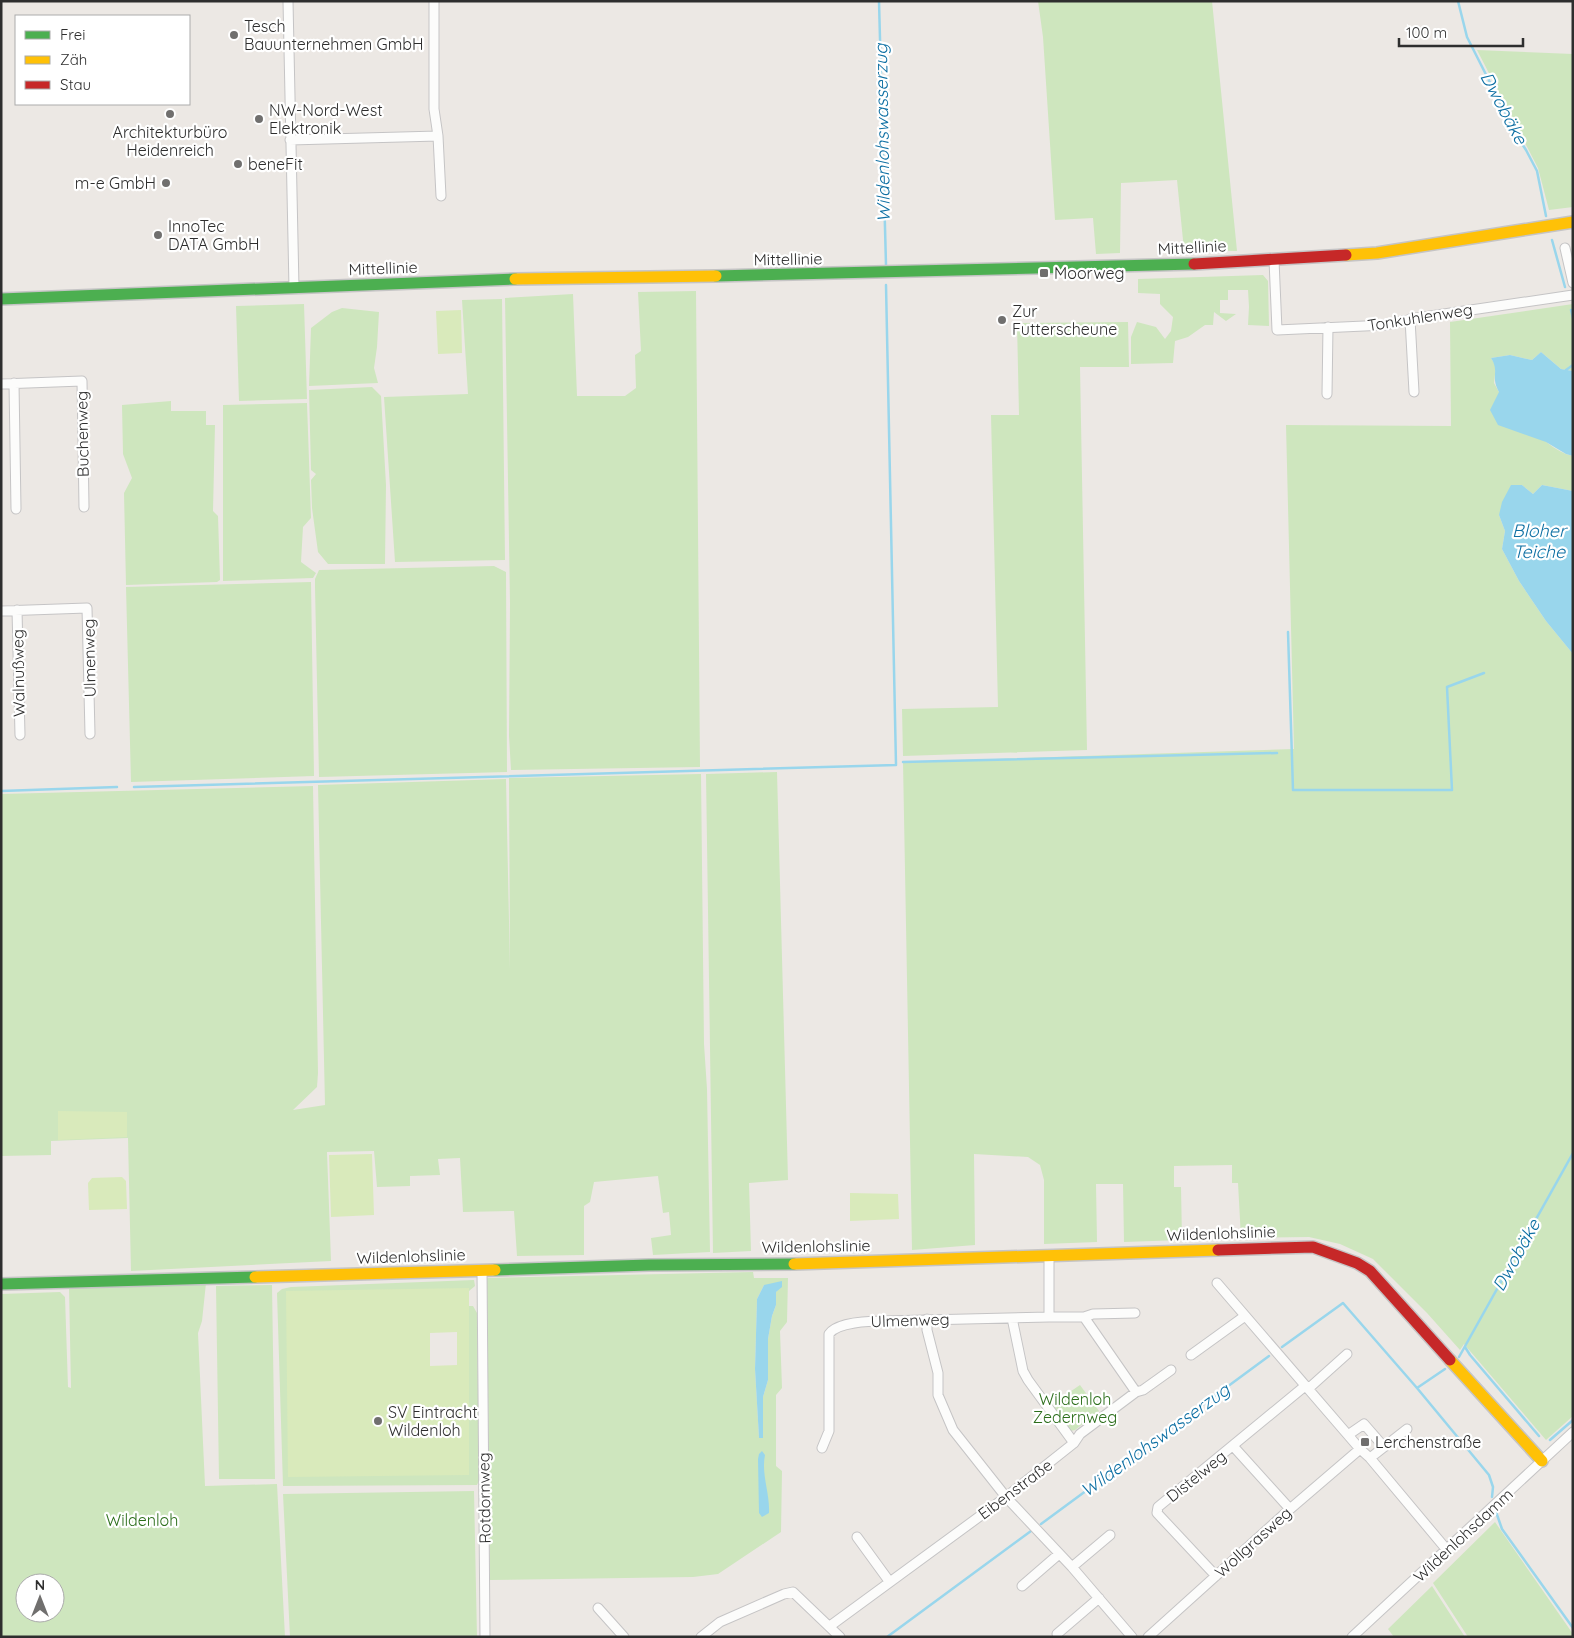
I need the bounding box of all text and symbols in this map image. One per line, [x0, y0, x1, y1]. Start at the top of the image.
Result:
legend [15, 15, 190, 105]
scale bar [1399, 15, 1523, 47]
place label: Tesch Bauunternehmen GmbH [244, 16, 424, 54]
text: 100 m [1406, 23, 1447, 42]
text: Frei [60, 25, 86, 44]
marker: Tesch Bauunternehmen GmbH [228, 29, 240, 41]
water label: Wildenlohswasserzug [869, 42, 895, 222]
text: Zäh [60, 50, 87, 69]
water label: Dwobäke [1475, 68, 1533, 149]
text: Stau [60, 75, 91, 94]
place label: NW-Nord-West Elektronik [269, 100, 383, 138]
marker: Architekturbüro Heidenreich [164, 108, 176, 120]
marker: NW-Nord-West Elektronik [253, 113, 265, 125]
place label: Architekturbüro Heidenreich [113, 122, 227, 160]
place label: beneFit [248, 154, 303, 174]
marker: beneFit [232, 158, 244, 170]
place label: m-e GmbH [75, 173, 156, 193]
marker: m-e GmbH [160, 177, 172, 189]
place label: InnoTec DATA GmbH [168, 216, 260, 254]
marker: InnoTec DATA GmbH [152, 229, 164, 241]
street label: Mittellinie [1157, 235, 1227, 259]
street label: Mittellinie [753, 248, 823, 270]
street label: Mittellinie [348, 257, 418, 279]
place label: Moorweg [1054, 263, 1125, 283]
marker: Moorweg [1038, 267, 1050, 279]
street label: Tonkuhlenweg [1366, 299, 1474, 335]
place label: Zur Futterscheune [1012, 301, 1117, 339]
marker: Zur Futterscheune [996, 314, 1008, 326]
street label: Buchenweg [71, 391, 93, 477]
water label: Bloher Teiche [1512, 519, 1568, 563]
street label: Ulmenweg [78, 618, 100, 698]
street label: Walnußweg [7, 629, 29, 717]
water label: Dwobäke [1487, 1214, 1546, 1295]
street label: Wildenlohslinie [1166, 1221, 1276, 1245]
street label: Wildenlohslinie [761, 1235, 871, 1257]
street label: Wildenlohslinie [356, 1244, 466, 1268]
street label: Ulmenweg [870, 1309, 950, 1331]
water label: Wildenlohswasserzug [1076, 1377, 1235, 1502]
park label: Wildenloh Zedernweg [1033, 1389, 1117, 1427]
place label: SV Eintracht Wildenloh [388, 1402, 478, 1440]
marker: SV Eintracht Wildenloh [372, 1415, 384, 1427]
place label: Lerchenstraße [1375, 1432, 1481, 1452]
marker: Lerchenstraße [1359, 1436, 1371, 1448]
street label: Distelweg [1162, 1446, 1230, 1506]
street label: Rotdornweg [473, 1452, 495, 1544]
street label: Eibenstraße [974, 1455, 1056, 1523]
street label: Wildenlohsdamm [1409, 1484, 1517, 1586]
street label: Wollgrasweg [1211, 1502, 1295, 1582]
park label: Wildenloh [106, 1510, 178, 1530]
north arrow [15, 1573, 65, 1623]
text: N [35, 1576, 45, 1594]

